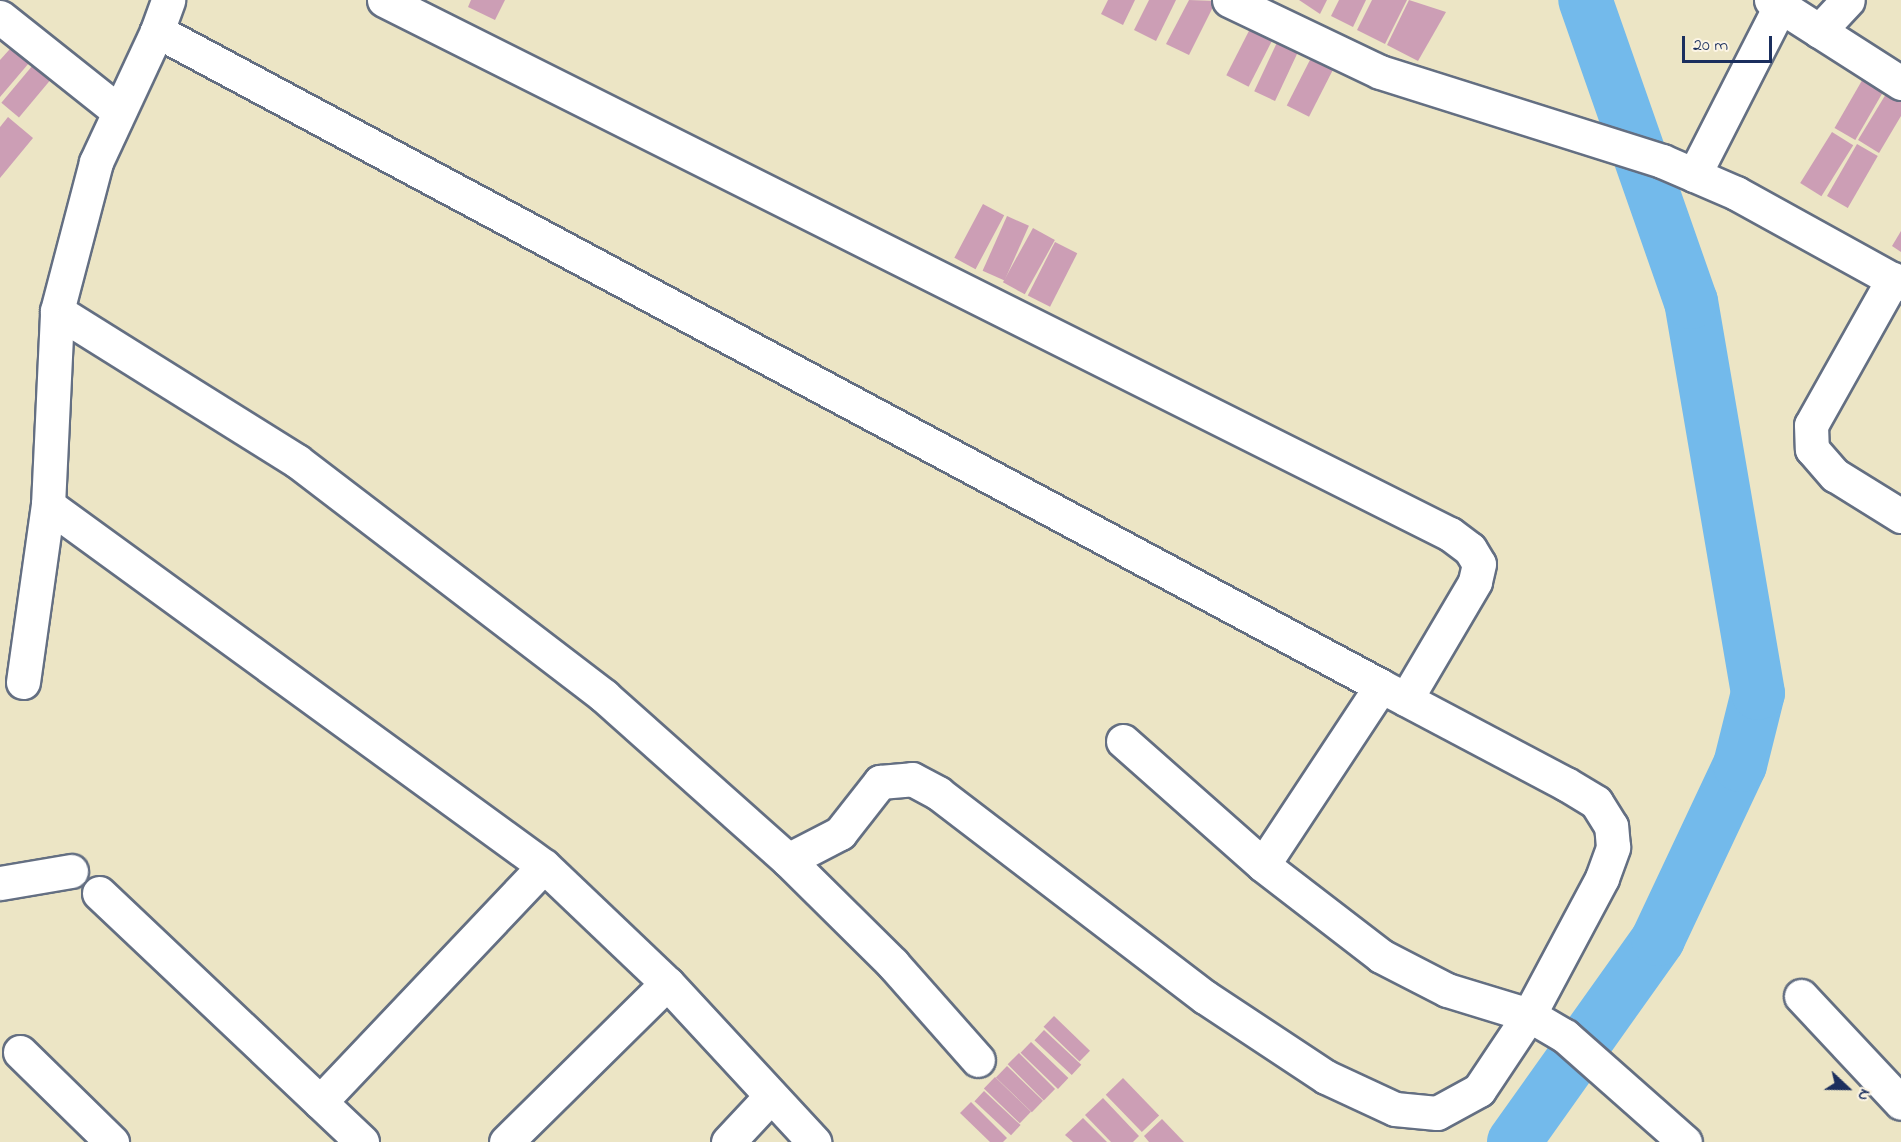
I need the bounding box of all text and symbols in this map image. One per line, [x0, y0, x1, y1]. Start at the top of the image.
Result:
scale bar [1685, 24, 1775, 62]
text: 20 m [1693, 33, 1728, 59]
north arrow [1817, 1058, 1877, 1118]
text: N [1851, 1085, 1877, 1104]

